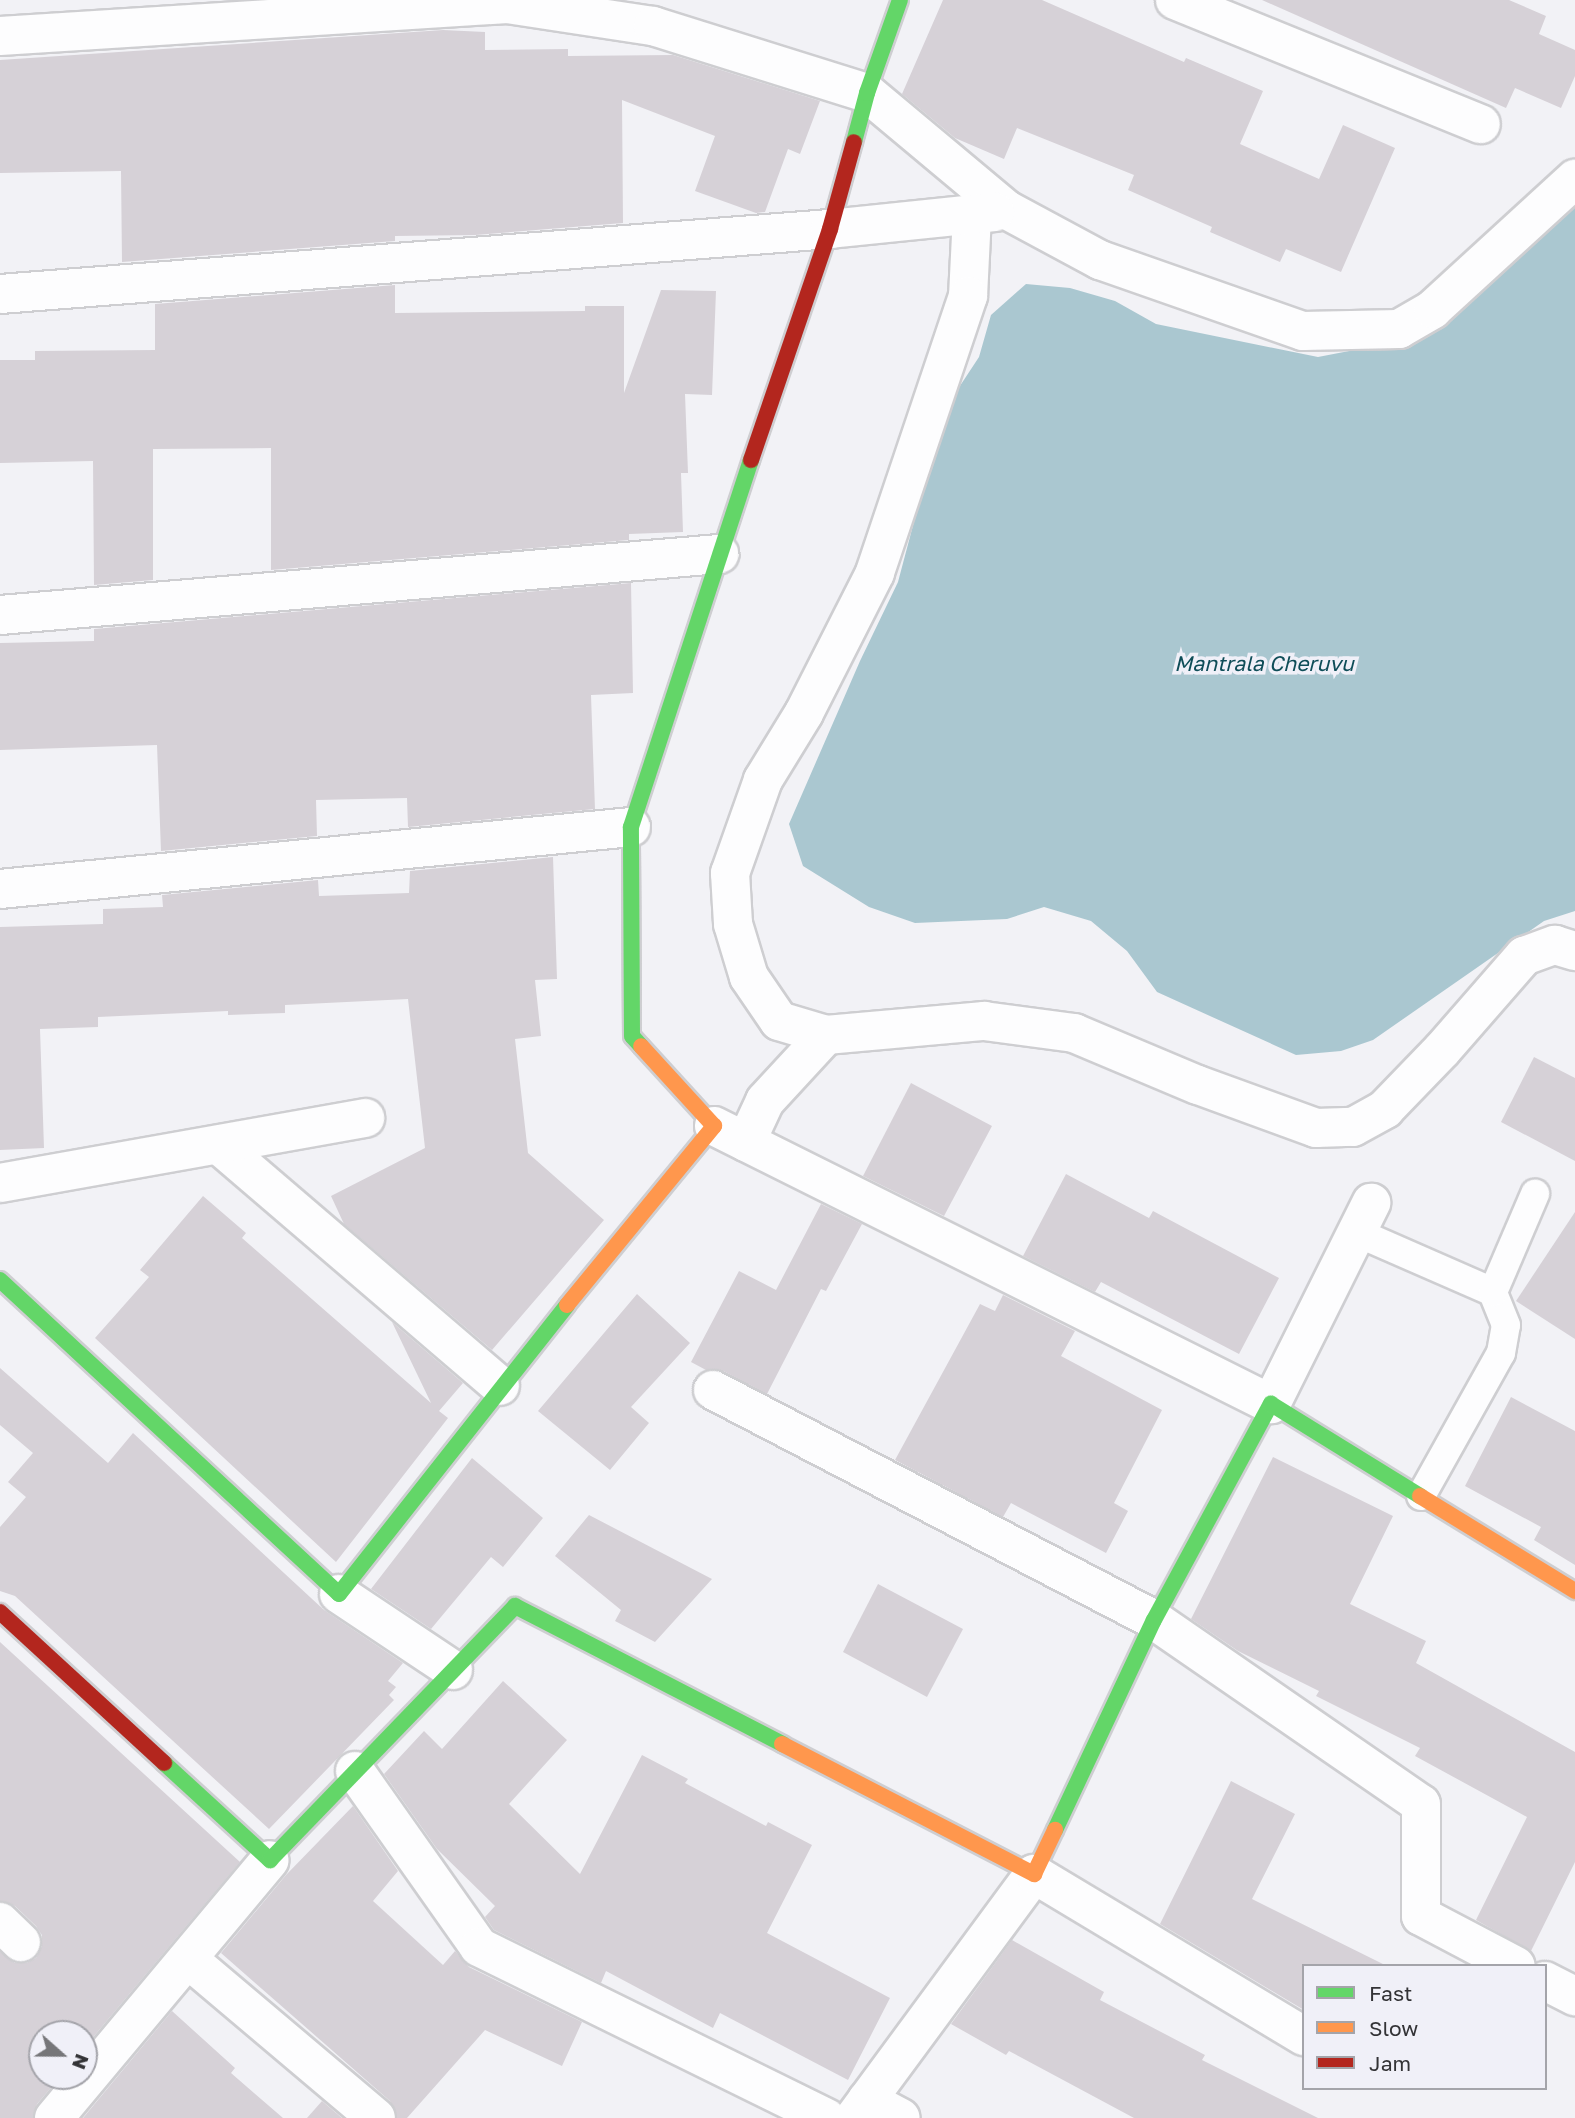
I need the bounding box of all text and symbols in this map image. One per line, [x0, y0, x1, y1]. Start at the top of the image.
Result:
water label: Mantrala Cheruvu [1174, 650, 1354, 676]
legend [1302, 1964, 1547, 2090]
text: Fast [1369, 1980, 1412, 2006]
text: Slow [1369, 2015, 1418, 2041]
north arrow [28, 2020, 98, 2090]
text: Jam [1369, 2050, 1411, 2076]
text: N [68, 2051, 95, 2073]

